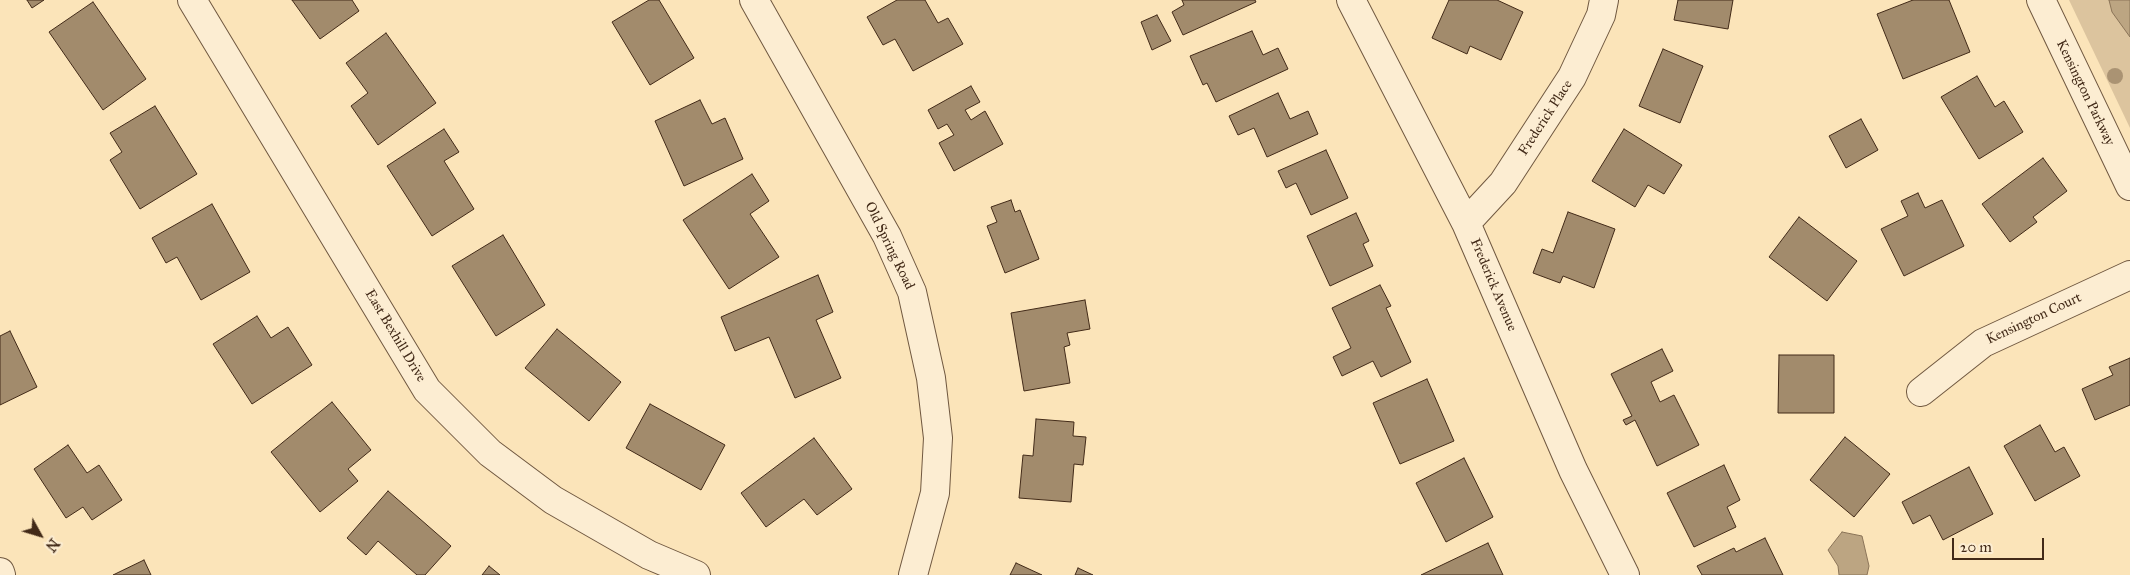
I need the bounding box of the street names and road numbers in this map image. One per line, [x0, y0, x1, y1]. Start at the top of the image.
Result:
street label: Kensington Parkway [2052, 37, 2118, 149]
street label: Frederick Place [1515, 77, 1577, 159]
street label: Old Spring Road [861, 199, 917, 293]
street label: Frederick Avenue [1466, 236, 1520, 334]
street label: East Bexhill Drive [361, 287, 429, 385]
street label: Kensington Court [1984, 290, 2084, 348]

